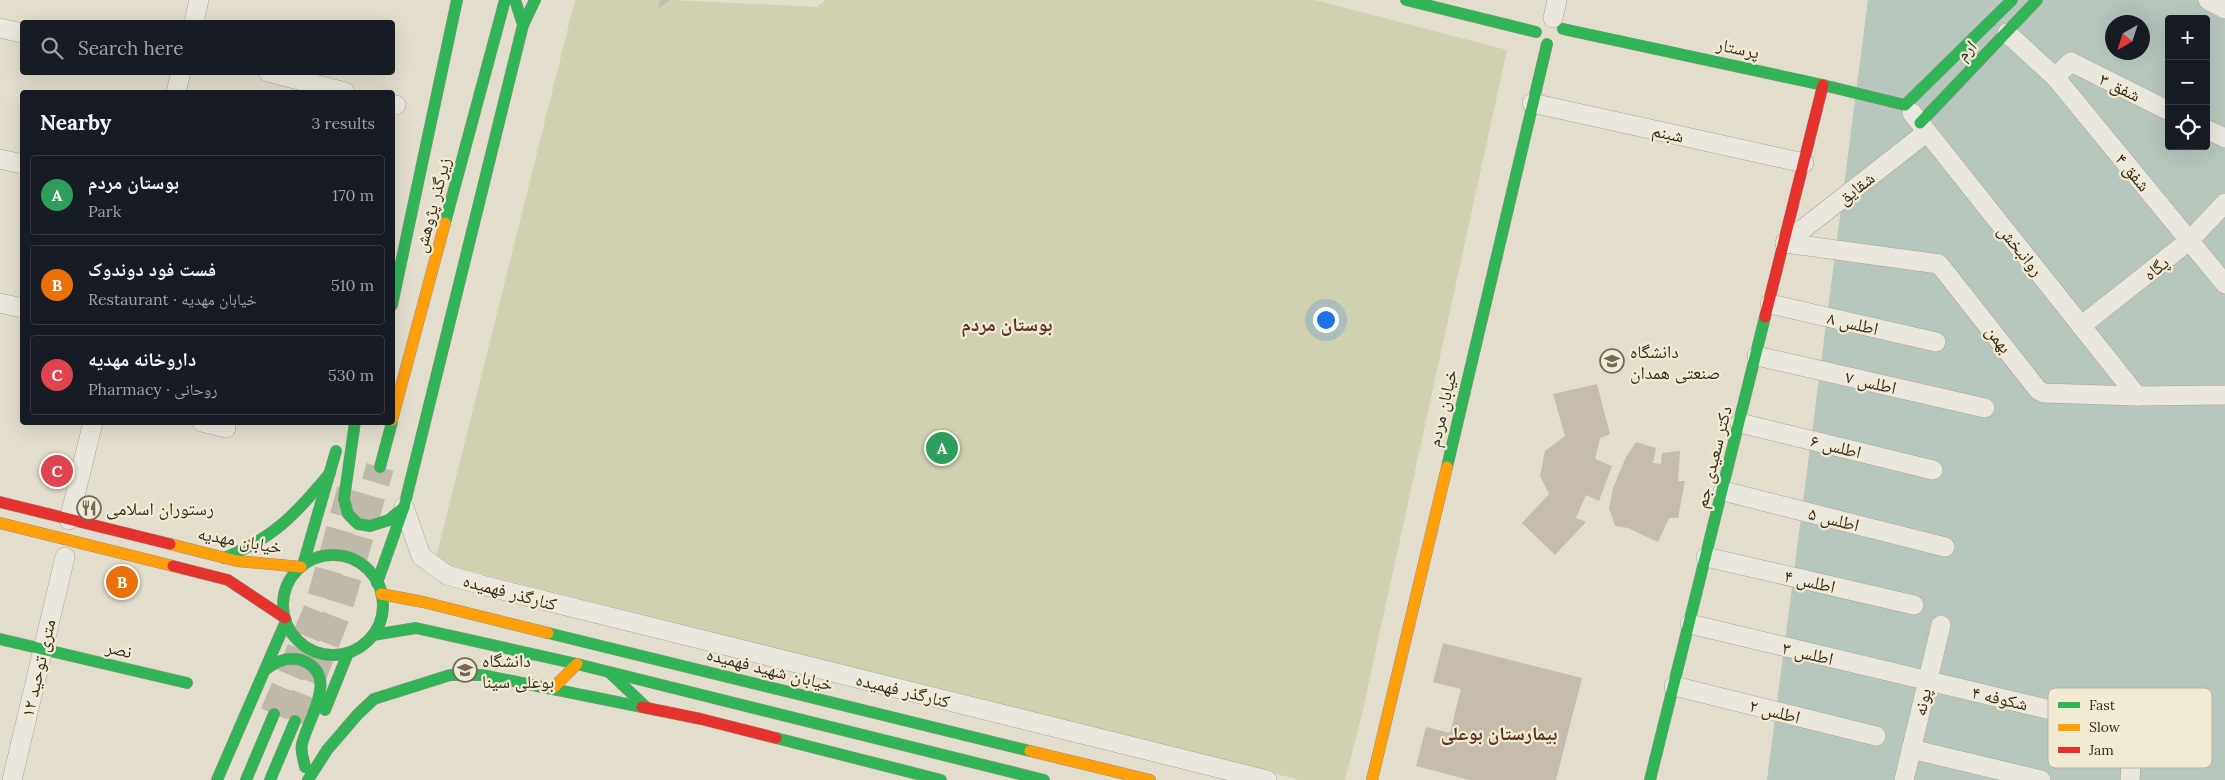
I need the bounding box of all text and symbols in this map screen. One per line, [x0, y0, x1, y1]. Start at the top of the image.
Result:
north arrow [2105, 15, 2150, 60]
map controls [2165, 15, 2210, 150]
button: + [2165, 15, 2210, 60]
search box [20, 20, 395, 75]
street label: پرستار [1713, 32, 1762, 64]
icon: search [38, 34, 66, 62]
street label: ارم [1951, 35, 1982, 66]
text: Search here [78, 36, 184, 60]
button: − [2165, 60, 2210, 105]
street label: شفق ۳ [2096, 67, 2144, 107]
button: locate [2165, 105, 2210, 150]
text: Nearby [40, 109, 111, 136]
text: 3 results [311, 113, 375, 133]
street label: شبنم [1650, 118, 1686, 149]
street label: شفق ۴ [2110, 148, 2156, 196]
street label: زیرگذر پژوهش [408, 155, 456, 255]
street label: شقایق [1833, 166, 1879, 210]
text: بوستان مردم [88, 170, 179, 194]
text: A [52, 185, 62, 205]
text: 170 m [332, 185, 374, 205]
text: Park [88, 201, 121, 221]
street label: روانبخش [1993, 219, 2049, 281]
street label: پگاه [2139, 251, 2174, 285]
text: فست فود دوندوک [88, 257, 216, 281]
text: B [52, 275, 62, 295]
text: 510 m [331, 275, 374, 295]
text: Restaurant · خیابان مهدیه [88, 289, 257, 309]
street label: اطلس ۸ [1825, 306, 1881, 340]
your location [1313, 307, 1339, 333]
district label: بوستان مردم [962, 312, 1052, 338]
street label: بهمن [1981, 320, 2017, 358]
place label: دانشگاه صنعتی همدان [1630, 340, 1720, 384]
text: داروخانه مهدیه [88, 347, 196, 371]
school or university icon: دانشگاه صنعتی همدان [1599, 348, 1625, 374]
text: C [51, 365, 63, 385]
text: 530 m [328, 365, 374, 385]
street label: اطلس ۷ [1843, 365, 1899, 399]
street label: خیابان مردم [1422, 367, 1463, 449]
text: Pharmacy · روحانی [88, 379, 218, 399]
street label: دکتر سعیدی جم [1689, 404, 1738, 511]
pin: A [926, 429, 958, 467]
street label: اطلس ۶ [1808, 429, 1864, 463]
pin: C [41, 452, 73, 490]
restaurant icon: رستوران اسلامی [76, 495, 102, 521]
place label: رستوران اسلامی [106, 497, 214, 520]
street label: اطلس ۵ [1806, 502, 1862, 536]
street label: خیابان مهدیه [196, 521, 284, 559]
pin: B [106, 563, 138, 601]
street label: اطلس ۴ [1782, 564, 1838, 598]
street label: کنارگذر فهمیده [461, 568, 560, 616]
street label: ۱۲ متری توحید [16, 617, 60, 719]
street label: نصر [103, 635, 134, 663]
street label: اطلس ۳ [1780, 636, 1836, 670]
street label: خیابان شهید فهمیده [704, 642, 836, 696]
place label: دانشگاه بوعلی سینا [482, 649, 554, 693]
school or university icon: دانشگاه بوعلی سینا [452, 657, 478, 683]
street label: کنارگذر فهمیده [854, 667, 953, 713]
street label: شکوفه ۴ [1970, 680, 2030, 716]
street label: پونه [1908, 686, 1936, 718]
legend [2048, 688, 2212, 768]
street label: اطلس ۲ [1747, 694, 1803, 728]
text: Fast [2089, 696, 2116, 714]
text: Slow [2089, 718, 2121, 736]
district label: بیمارستان بوعلی [1441, 721, 1557, 745]
text: Jam [2088, 741, 2114, 759]

